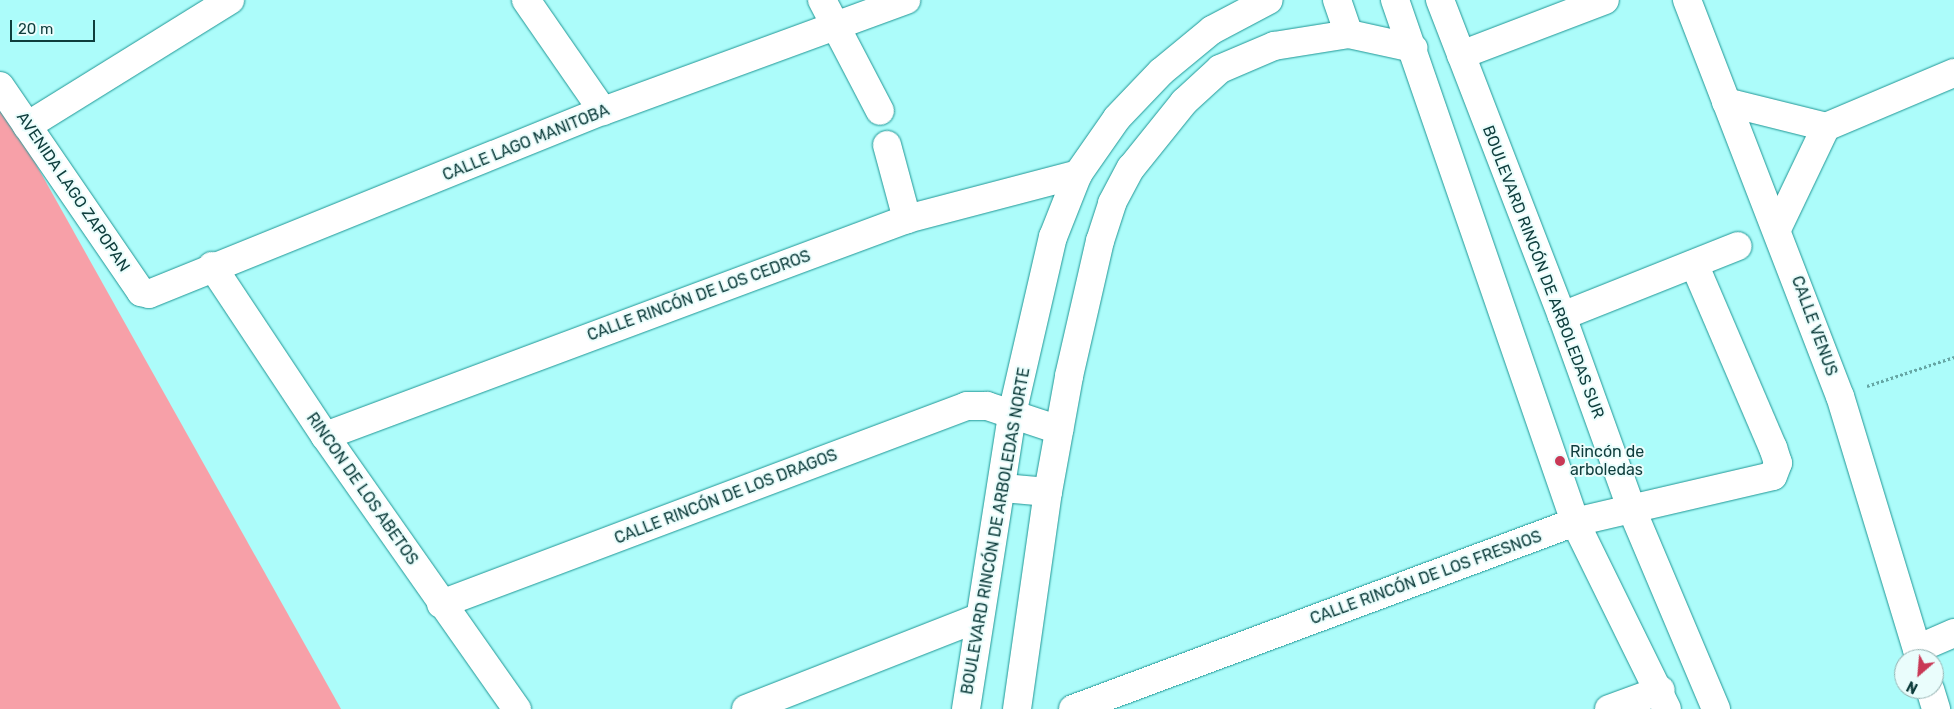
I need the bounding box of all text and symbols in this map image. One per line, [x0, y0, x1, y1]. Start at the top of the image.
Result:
scale bar [12, 10, 98, 42]
text: 20 m [18, 20, 53, 38]
street label: CALLE LAGO MANITOBA [440, 101, 612, 185]
street label: AVENIDA LAGO ZAPOPAN [12, 108, 134, 276]
street label: BOULEVARD RINCÓN DE ARBOLEDAS SUR [1478, 123, 1608, 421]
street label: CALLE RINCÓN DE LOS CEDROS [585, 247, 813, 345]
street label: CALLE VENUS [1787, 273, 1841, 379]
street label: BOULEVARD RINCÓN DE ARBOLEDAS NORTE [958, 366, 1034, 696]
street label: RINCON DE LOS ABETOS [302, 409, 422, 569]
place label: Rincón de arboledas [1570, 442, 1644, 480]
street label: CALLE RINCÓN DE LOS DRAGOS [612, 446, 840, 548]
marker: Rincón de arboledas [1554, 455, 1566, 467]
street label: CALLE RINCÓN DE LOS FRESNOS [1308, 527, 1544, 629]
north arrow [1894, 649, 1944, 699]
text: N [1904, 677, 1921, 697]

